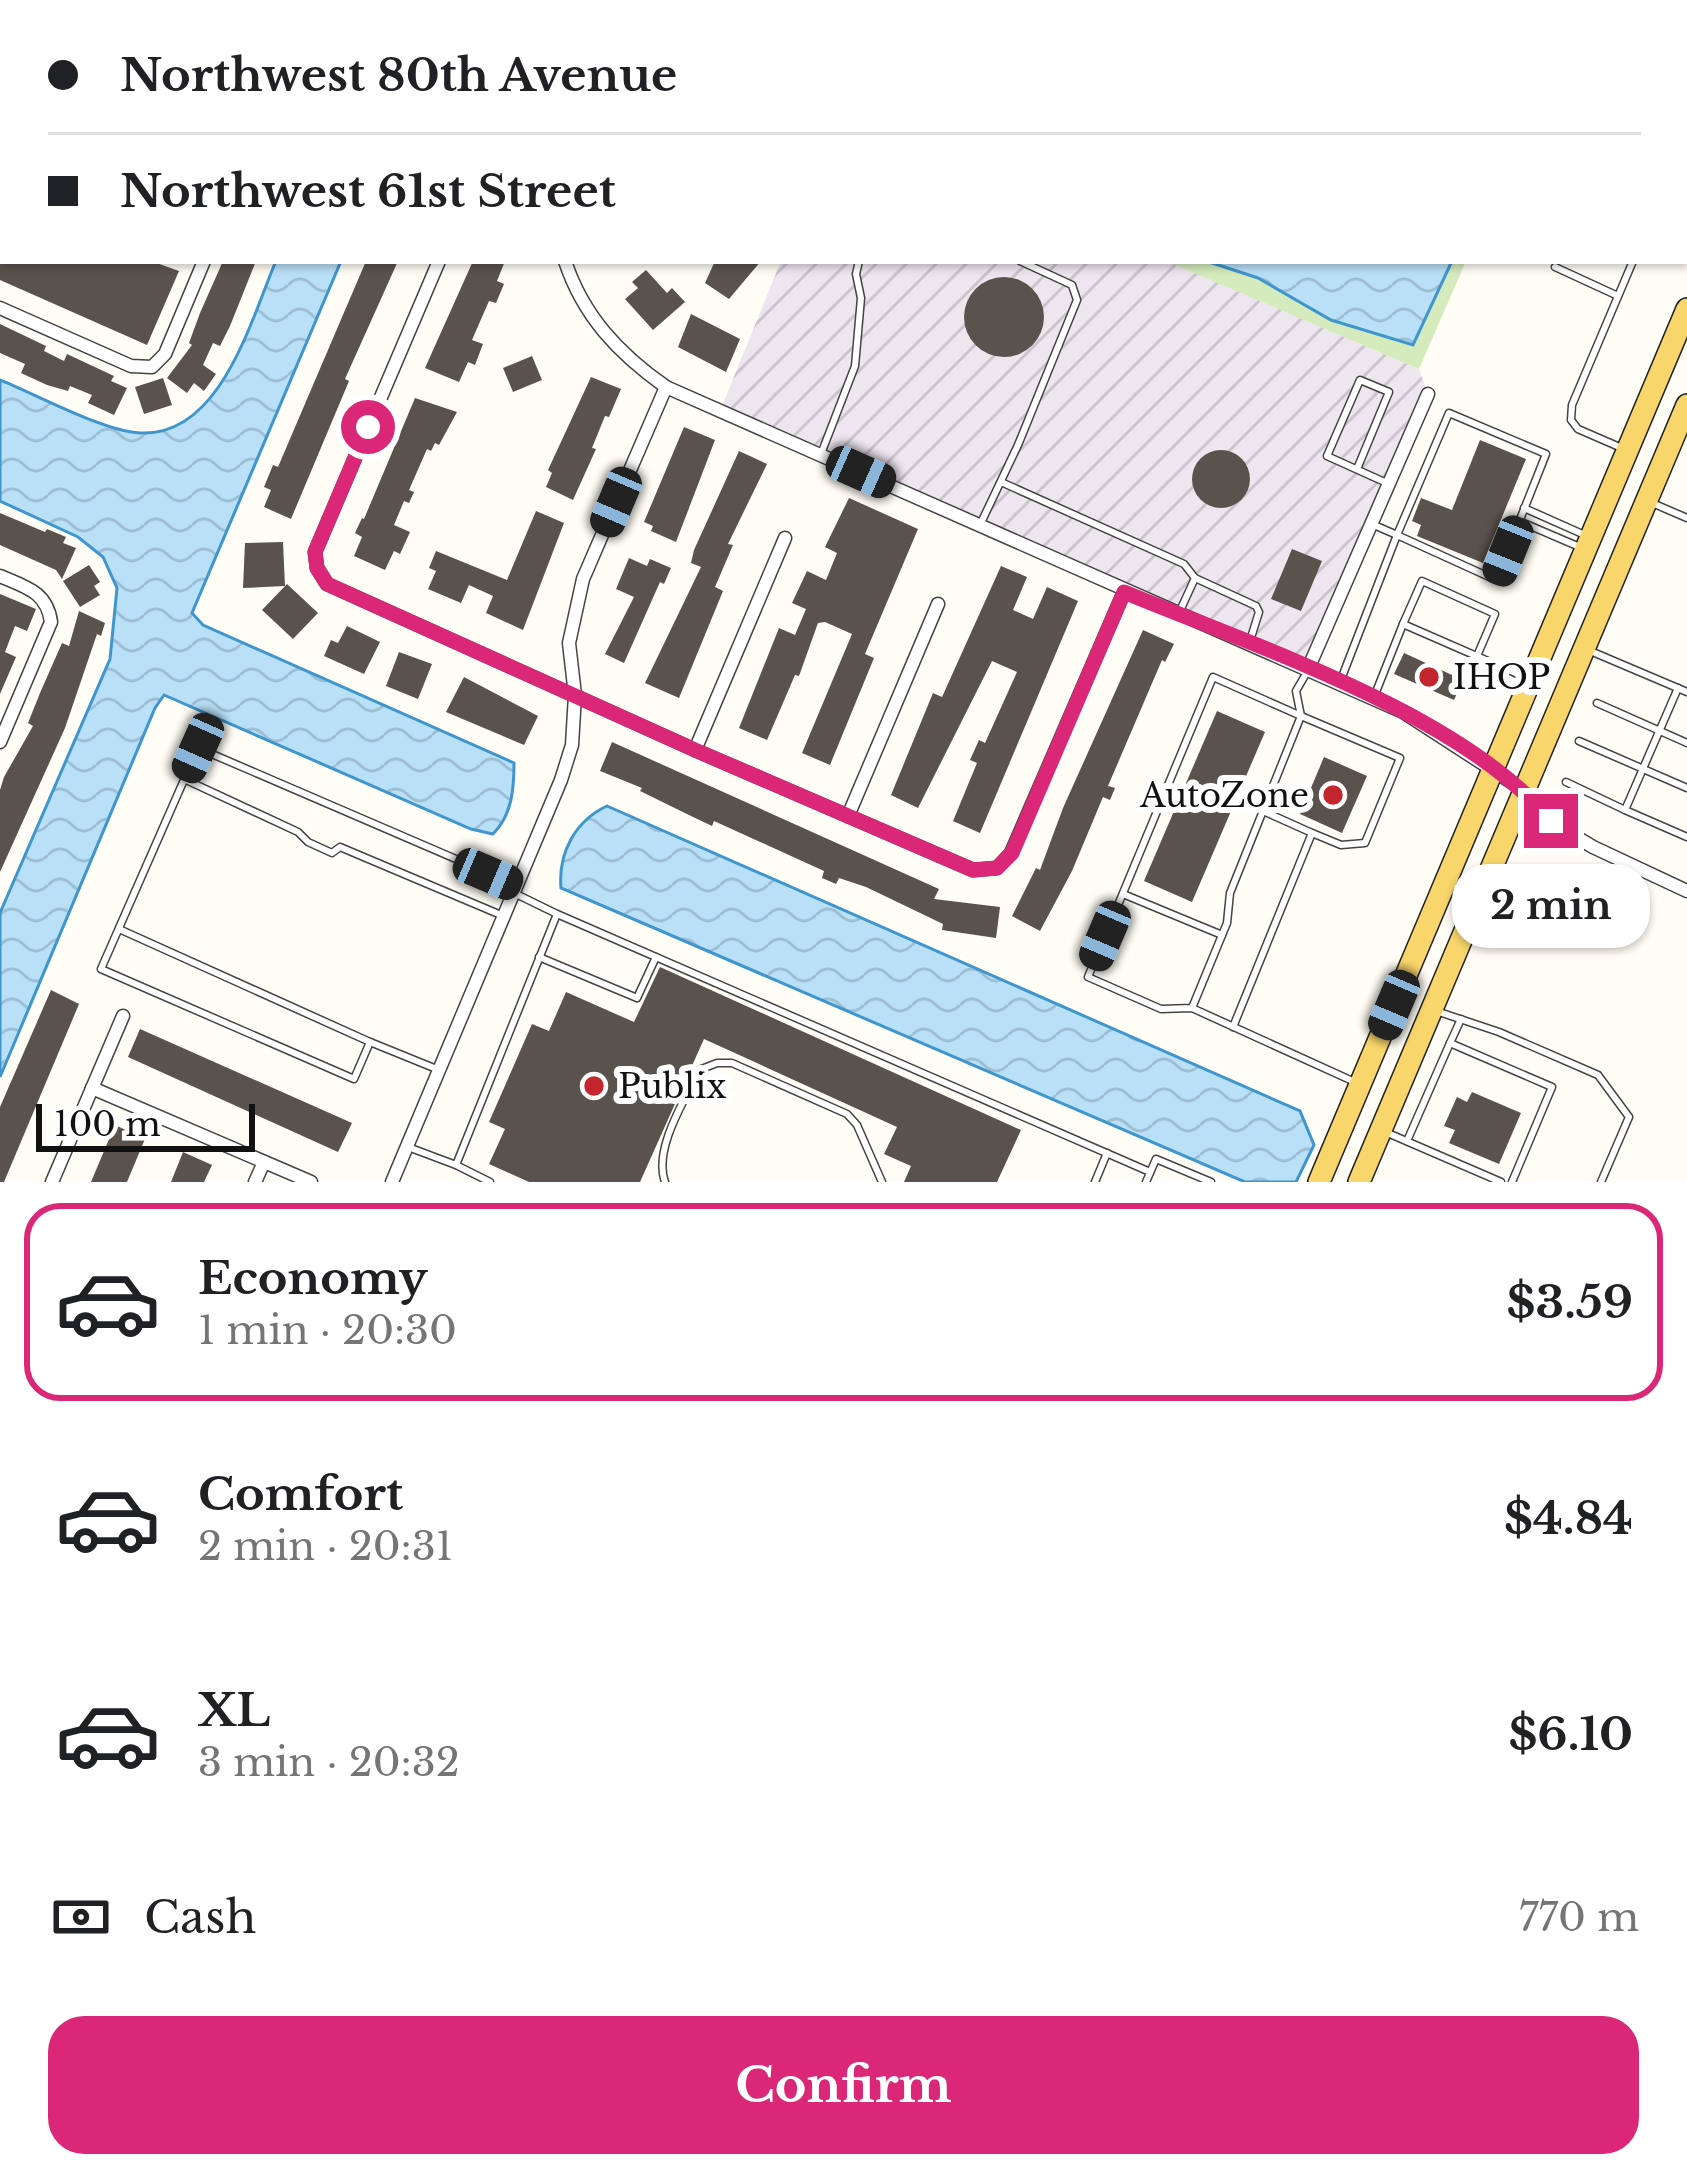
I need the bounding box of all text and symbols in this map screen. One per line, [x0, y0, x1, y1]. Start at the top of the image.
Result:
text: Northwest 80th Avenue [120, 47, 677, 103]
text: Northwest 61st Street [120, 163, 616, 219]
route start [341, 400, 395, 454]
car [821, 441, 901, 503]
car [585, 462, 647, 542]
car [1478, 511, 1538, 591]
place label: IHOP [1453, 657, 1550, 698]
marker: IHOP [1416, 664, 1442, 690]
car [167, 708, 229, 788]
place label: AutoZone [1139, 775, 1309, 816]
marker: AutoZone [1320, 782, 1346, 808]
route end [1524, 794, 1578, 848]
car [448, 843, 528, 905]
callout: 2 min [1452, 863, 1650, 947]
text: 2 min [1490, 881, 1612, 930]
car [1074, 896, 1136, 976]
car [1363, 965, 1425, 1045]
place label: Publix [618, 1066, 726, 1107]
marker: Publix [581, 1073, 607, 1099]
scale bar [36, 1098, 255, 1151]
text: 100 m [54, 1104, 161, 1145]
icon: car [54, 1248, 162, 1356]
text: Economy [198, 1250, 428, 1306]
text: $3.59 [1507, 1274, 1633, 1330]
text: 1 min · 20:30 [198, 1306, 457, 1355]
icon: car [54, 1464, 162, 1572]
text: Comfort [198, 1466, 403, 1522]
text: $4.84 [1504, 1490, 1633, 1546]
text: 2 min · 20:31 [198, 1522, 453, 1571]
icon: car [54, 1680, 162, 1788]
text: XL [198, 1682, 270, 1738]
text: $6.10 [1508, 1706, 1633, 1762]
text: 3 min · 20:32 [198, 1738, 460, 1787]
icon: cash [48, 1884, 114, 1950]
text: Cash [144, 1889, 256, 1945]
text: 770 m [1519, 1893, 1639, 1942]
button: Confirm [48, 2016, 1639, 2154]

